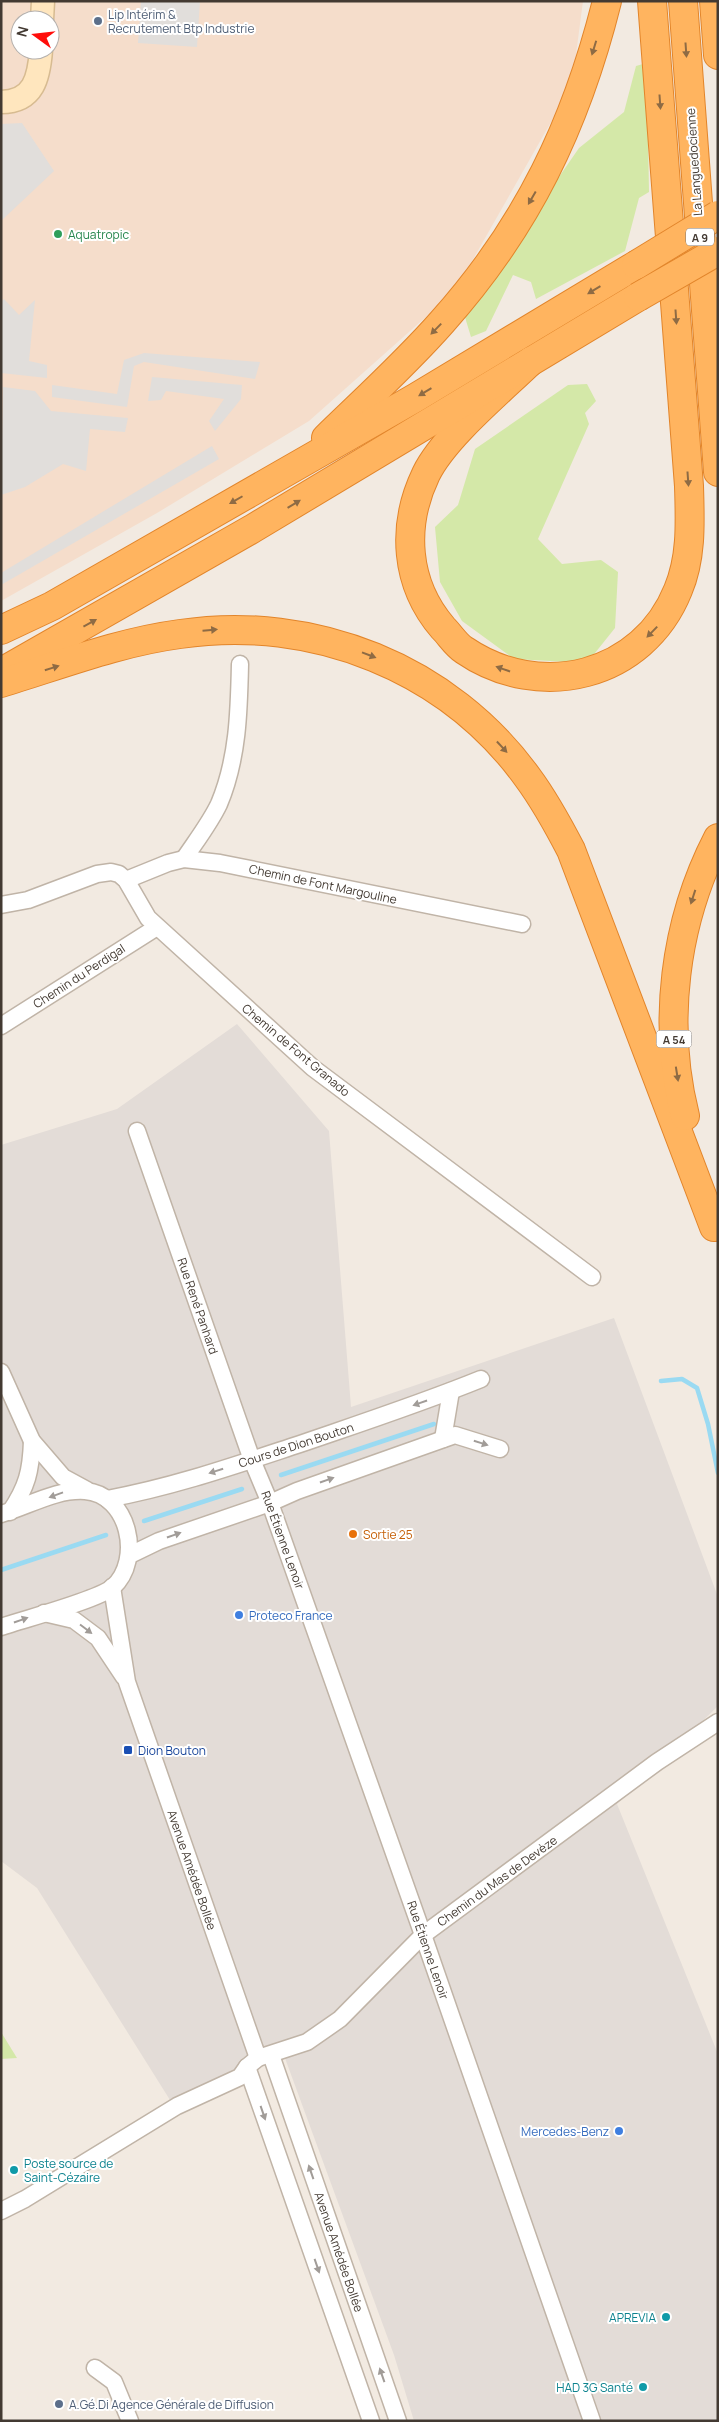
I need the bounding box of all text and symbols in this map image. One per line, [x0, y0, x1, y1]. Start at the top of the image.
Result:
place label: Lip Intérim & Recrutement Btp Industrie [108, 6, 254, 37]
north arrow [10, 10, 60, 60]
marker: Lip Intérim & Recrutement Btp Industrie [92, 15, 104, 27]
text: N [11, 24, 32, 39]
one-way arrow [590, 41, 598, 56]
one-way arrow [682, 42, 690, 58]
one-way arrow [656, 94, 664, 110]
street label: La Languedocienne [682, 108, 706, 216]
one-way arrow [527, 191, 536, 204]
place label: Aquatropic [68, 226, 130, 243]
marker: Aquatropic [52, 228, 64, 240]
road number: A 9 [686, 228, 714, 246]
one-way arrow [588, 286, 601, 295]
one-way arrow [673, 309, 681, 325]
one-way arrow [430, 322, 442, 334]
one-way arrow [419, 388, 432, 397]
one-way arrow [685, 471, 693, 487]
one-way arrow [229, 496, 243, 505]
one-way arrow [288, 500, 301, 509]
one-way arrow [82, 619, 97, 627]
one-way arrow [202, 626, 218, 634]
one-way arrow [646, 626, 658, 638]
one-way arrow [362, 651, 377, 659]
one-way arrow [45, 663, 60, 671]
one-way arrow [496, 665, 511, 673]
one-way arrow [496, 740, 508, 752]
street label: Chemin de Font Margouline [248, 860, 398, 908]
one-way arrow [689, 890, 697, 905]
street label: Chemin du Perdigal [30, 940, 128, 1012]
street label: Chemin de Font Granado [238, 1000, 354, 1100]
road number: A 54 [656, 1030, 692, 1048]
one-way arrow [673, 1067, 681, 1083]
street label: Rue René Panhard [174, 1256, 222, 1356]
one-way arrow [412, 1400, 427, 1408]
street label: Cours de Dion Bouton [236, 1418, 356, 1472]
one-way arrow [473, 1439, 488, 1447]
one-way arrow [208, 1468, 223, 1476]
one-way arrow [320, 1476, 335, 1484]
street label: Rue Étienne Lenoir [257, 1489, 309, 1592]
one-way arrow [49, 1491, 63, 1499]
place label: Sortie 25 [363, 1526, 413, 1543]
marker: Sortie 25 [347, 1528, 359, 1540]
one-way arrow [167, 1531, 182, 1539]
place label: Proteco France [249, 1607, 332, 1624]
marker: Proteco France [233, 1609, 245, 1621]
one-way arrow [14, 1616, 29, 1623]
one-way arrow [79, 1624, 92, 1635]
place label: Dion Bouton [138, 1742, 206, 1759]
marker: Dion Bouton [122, 1744, 134, 1756]
street label: Avenue Amédée Bollée [163, 1808, 221, 1932]
street label: Chemin du Mas de Devèze [434, 1832, 560, 1930]
street label: Rue Étienne Lenoir [403, 1898, 453, 2002]
one-way arrow [260, 2105, 267, 2120]
place label: Mercedes-Benz [521, 2123, 609, 2140]
marker: Mercedes-Benz [613, 2125, 625, 2137]
place label: Poste source de Saint-Cézaire [24, 2155, 113, 2186]
marker: Poste source de Saint-Cézaire [8, 2164, 20, 2176]
one-way arrow [307, 2164, 314, 2179]
street label: Avenue Amédée Bollée [310, 2190, 368, 2314]
one-way arrow [313, 2259, 321, 2274]
place label: APREVIA [609, 2309, 656, 2326]
marker: APREVIA [660, 2311, 672, 2323]
one-way arrow [378, 2367, 385, 2382]
place label: HAD 3G Santé [556, 2379, 633, 2396]
marker: HAD 3G Santé [637, 2381, 649, 2393]
place label: A.Gé.Di Agence Générale de Diffusion [69, 2396, 274, 2413]
marker: A.Gé.Di Agence Générale de Diffusion [53, 2398, 65, 2410]

